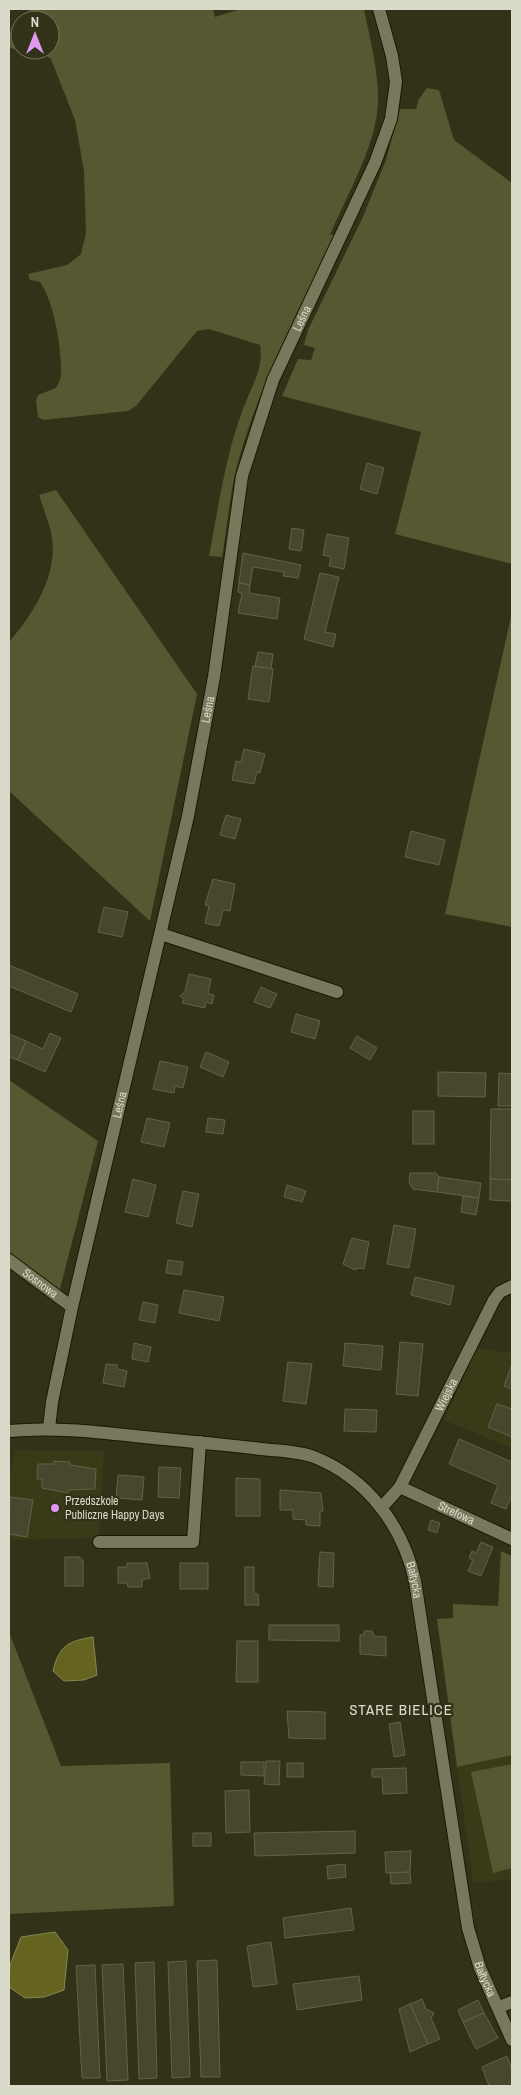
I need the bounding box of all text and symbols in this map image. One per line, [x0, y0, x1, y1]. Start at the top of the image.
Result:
north arrow [10, 10, 60, 60]
text: N [31, 13, 39, 31]
street label: Leśna [289, 302, 315, 334]
street label: Leśna [198, 694, 218, 724]
street label: Leśna [109, 1089, 131, 1120]
street label: Sosnowa [19, 1265, 62, 1302]
street label: Wiejska [431, 1375, 462, 1414]
place label: Przedszkole Publiczne Happy Days [65, 1493, 165, 1523]
street label: Strefowa [435, 1498, 478, 1529]
marker: Przedszkole Publiczne Happy Days [49, 1502, 61, 1514]
street label: Bałtycka [402, 1560, 426, 1600]
district label: STARE BIELICE [349, 1699, 453, 1720]
street label: Bałtycka [470, 1959, 500, 2000]

